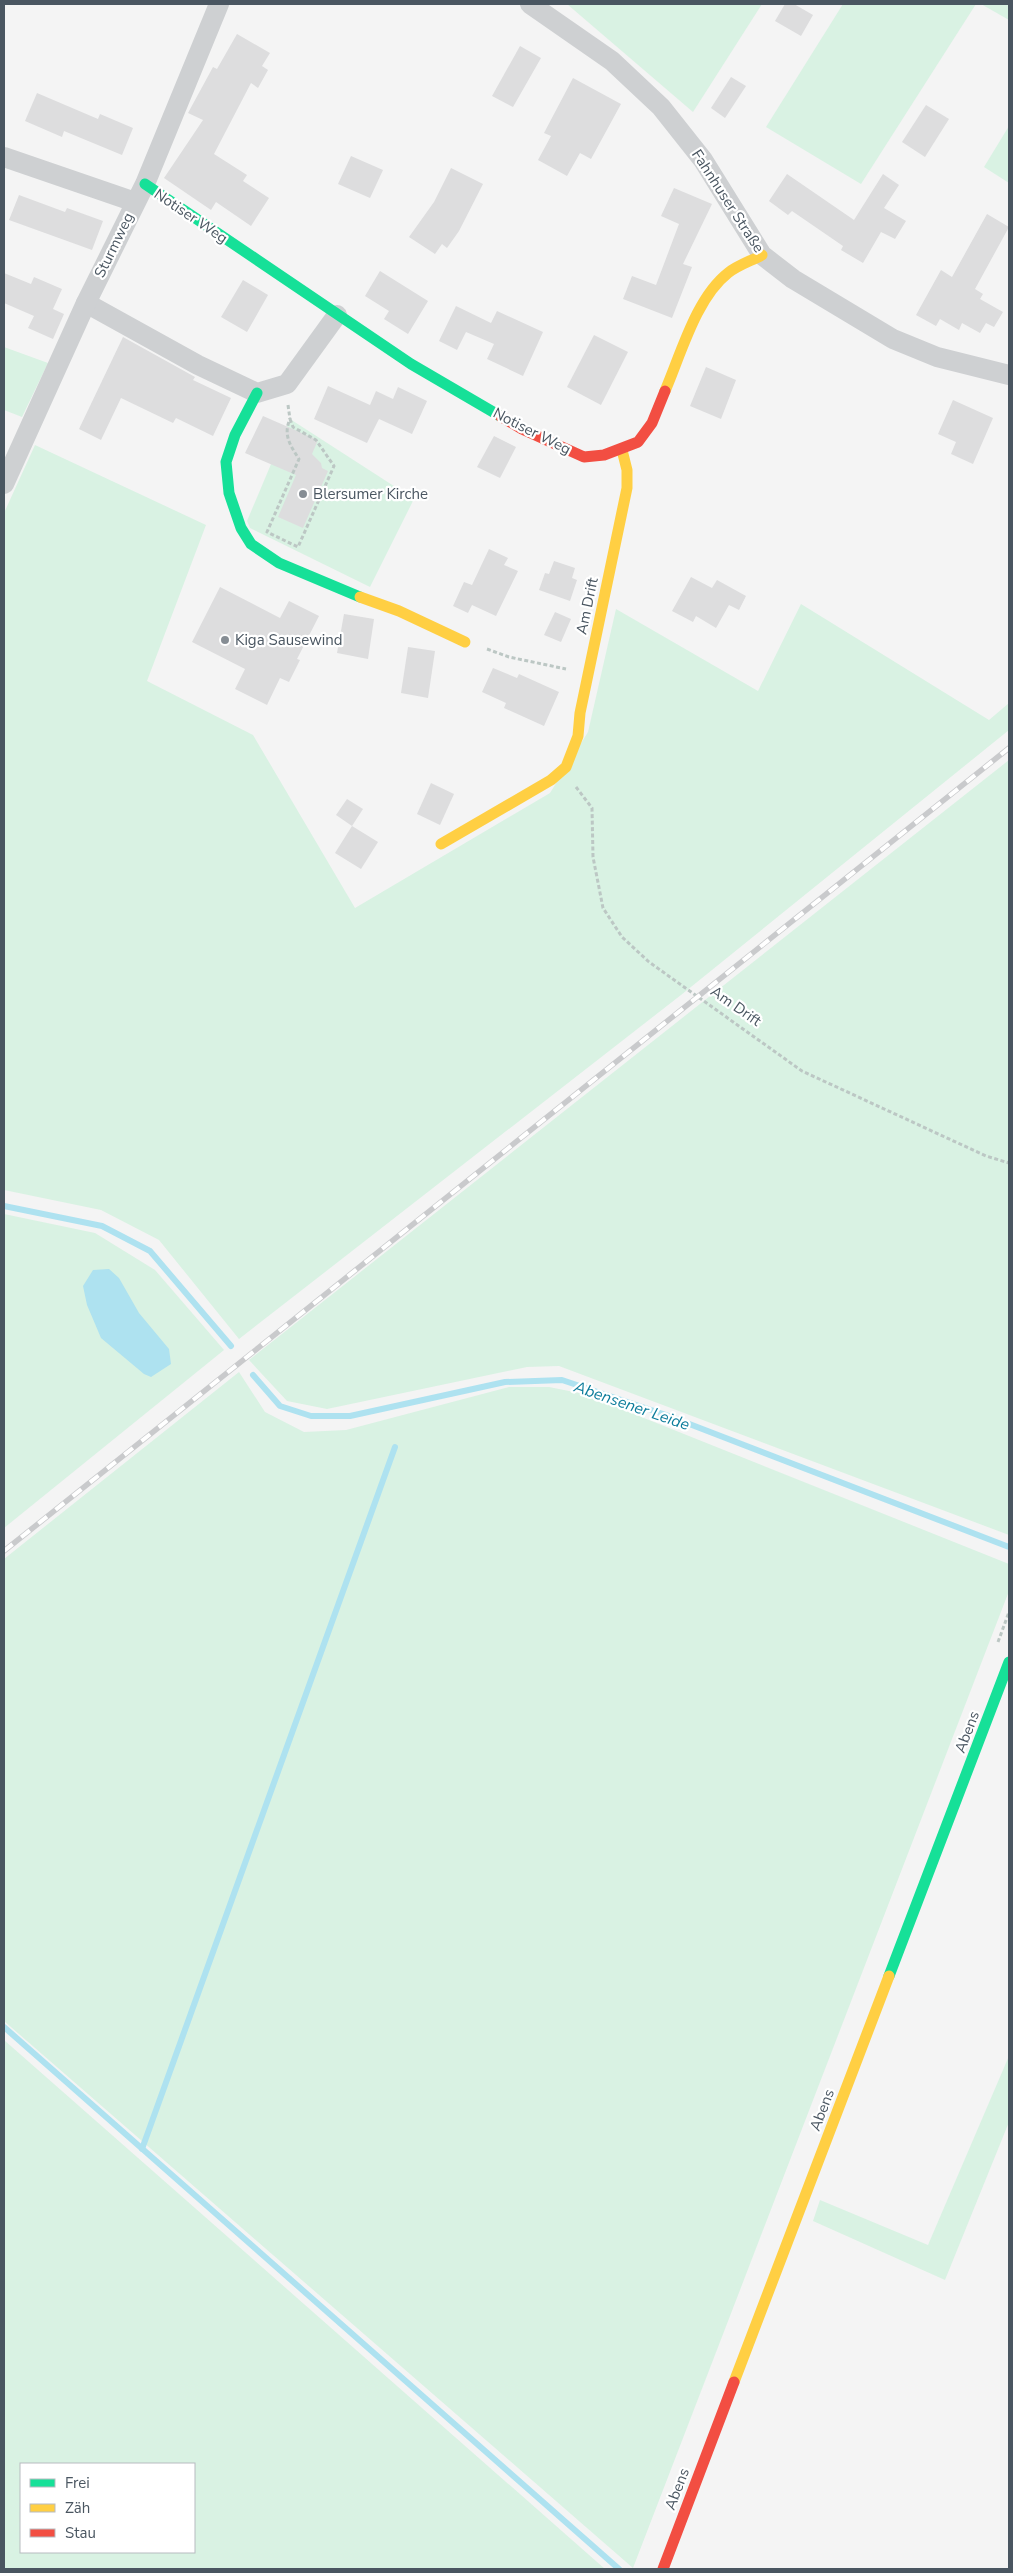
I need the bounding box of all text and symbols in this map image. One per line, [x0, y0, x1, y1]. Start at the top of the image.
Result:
street label: Fahnhuser Straße [687, 146, 769, 256]
street label: Notiser Weg [150, 184, 232, 248]
street label: Sturmweg [90, 209, 138, 281]
street label: Notiser Weg [490, 403, 574, 459]
place label: Blersumer Kirche [313, 484, 428, 504]
marker: Blersumer Kirche [297, 488, 309, 500]
street label: Am Drift [571, 575, 603, 636]
place label: Kiga Sausewind [235, 630, 343, 650]
marker: Kiga Sausewind [219, 634, 231, 646]
street label: Am Drift [707, 981, 766, 1031]
water label: Abensener Leide [570, 1376, 693, 1436]
street label: Abens [950, 1708, 984, 1756]
street label: Abens [805, 2086, 839, 2134]
legend [20, 2463, 195, 2553]
street label: Abens [660, 2465, 694, 2513]
text: Frei [65, 2473, 90, 2493]
text: Zäh [65, 2498, 90, 2518]
text: Stau [65, 2523, 96, 2543]

